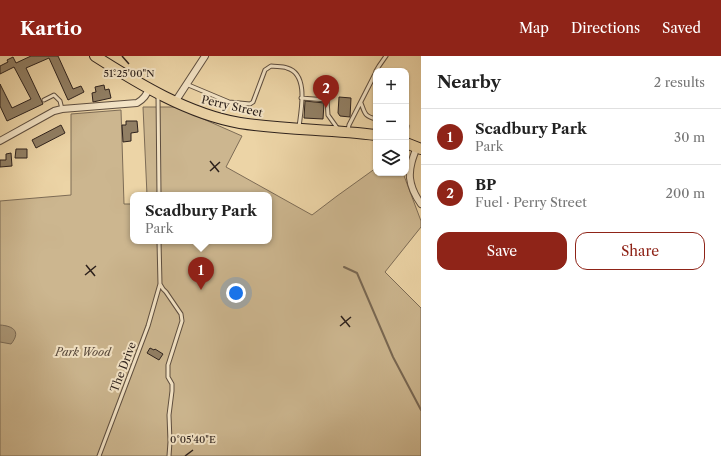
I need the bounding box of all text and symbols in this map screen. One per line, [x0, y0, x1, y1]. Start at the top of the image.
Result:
text: Kartio [20, 17, 82, 40]
text: Map [519, 19, 549, 37]
text: Directions [571, 19, 640, 37]
text: Saved [662, 19, 701, 37]
text: 51°25'00"N [104, 67, 154, 80]
map controls [373, 68, 409, 176]
button: + [373, 68, 409, 104]
text: Nearby [437, 72, 501, 92]
text: 2 results [654, 74, 705, 90]
pin: 2 [313, 75, 339, 108]
street label: Perry Street [200, 92, 264, 120]
button: − [373, 104, 409, 140]
text: Scadbury Park [475, 119, 587, 138]
text: 1 [447, 129, 453, 145]
text: 30 m [674, 129, 705, 145]
text: Park [475, 138, 503, 154]
button: layers [373, 140, 409, 176]
text: BP [475, 175, 496, 194]
text: 2 [446, 185, 454, 201]
text: 200 m [665, 185, 705, 201]
popup [130, 192, 272, 244]
text: Fuel · Perry Street [475, 194, 587, 210]
text: Scadbury Park [145, 201, 257, 220]
text: Park [145, 220, 173, 236]
button: Save [437, 232, 567, 270]
button: Share [575, 232, 705, 270]
pin: 1 [188, 257, 214, 290]
your location [226, 283, 246, 303]
street label: The Drive [107, 340, 139, 394]
park label: Park Wood [54, 345, 112, 359]
text: 0°05'40"E [170, 433, 216, 446]

